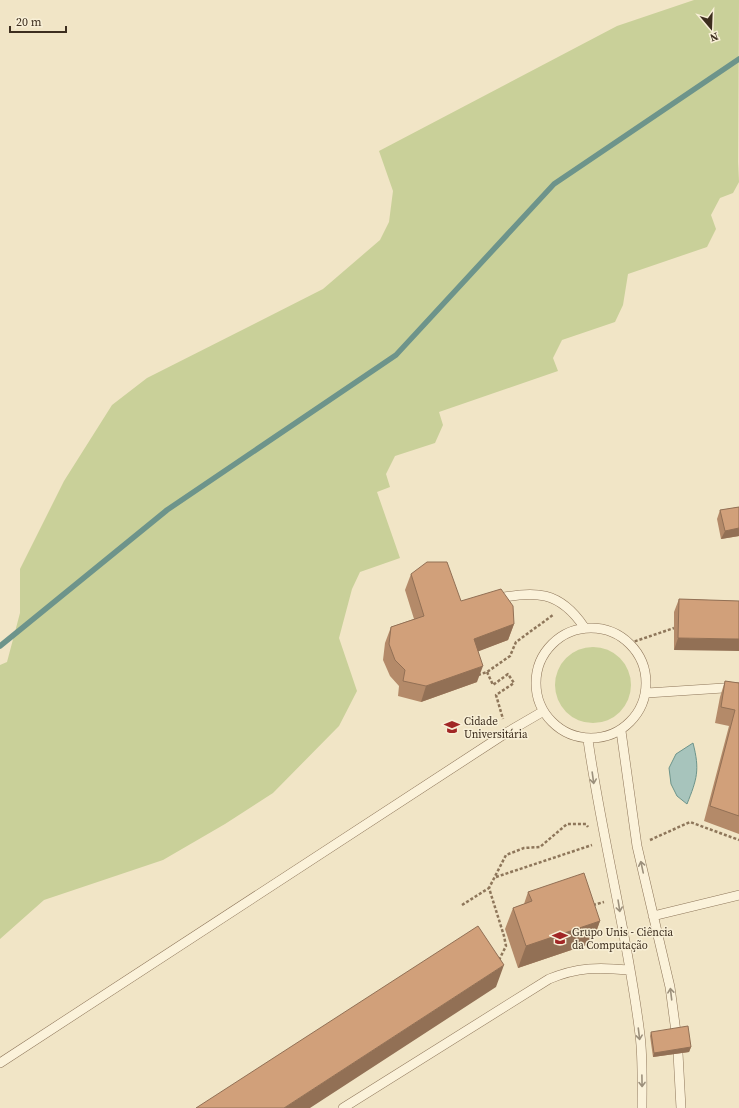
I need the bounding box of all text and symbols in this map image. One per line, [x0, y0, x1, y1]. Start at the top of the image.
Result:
scale bar [10, 8, 66, 34]
north arrow [691, 8, 731, 48]
text: 20 m [16, 14, 42, 30]
text: N [708, 29, 720, 45]
place label: Cidade Universitária [464, 714, 528, 742]
school or university icon: Cidade Universitária [443, 718, 461, 736]
one-way arrow [589, 771, 597, 784]
one-way arrow [637, 861, 645, 874]
one-way arrow [615, 899, 623, 912]
place label: Grupo Unis - Ciência da Computação [572, 925, 674, 953]
school or university icon: Grupo Unis - Ciência da Computação [551, 929, 569, 947]
one-way arrow [667, 988, 675, 1001]
one-way arrow [636, 1027, 643, 1040]
one-way arrow [638, 1074, 645, 1087]

